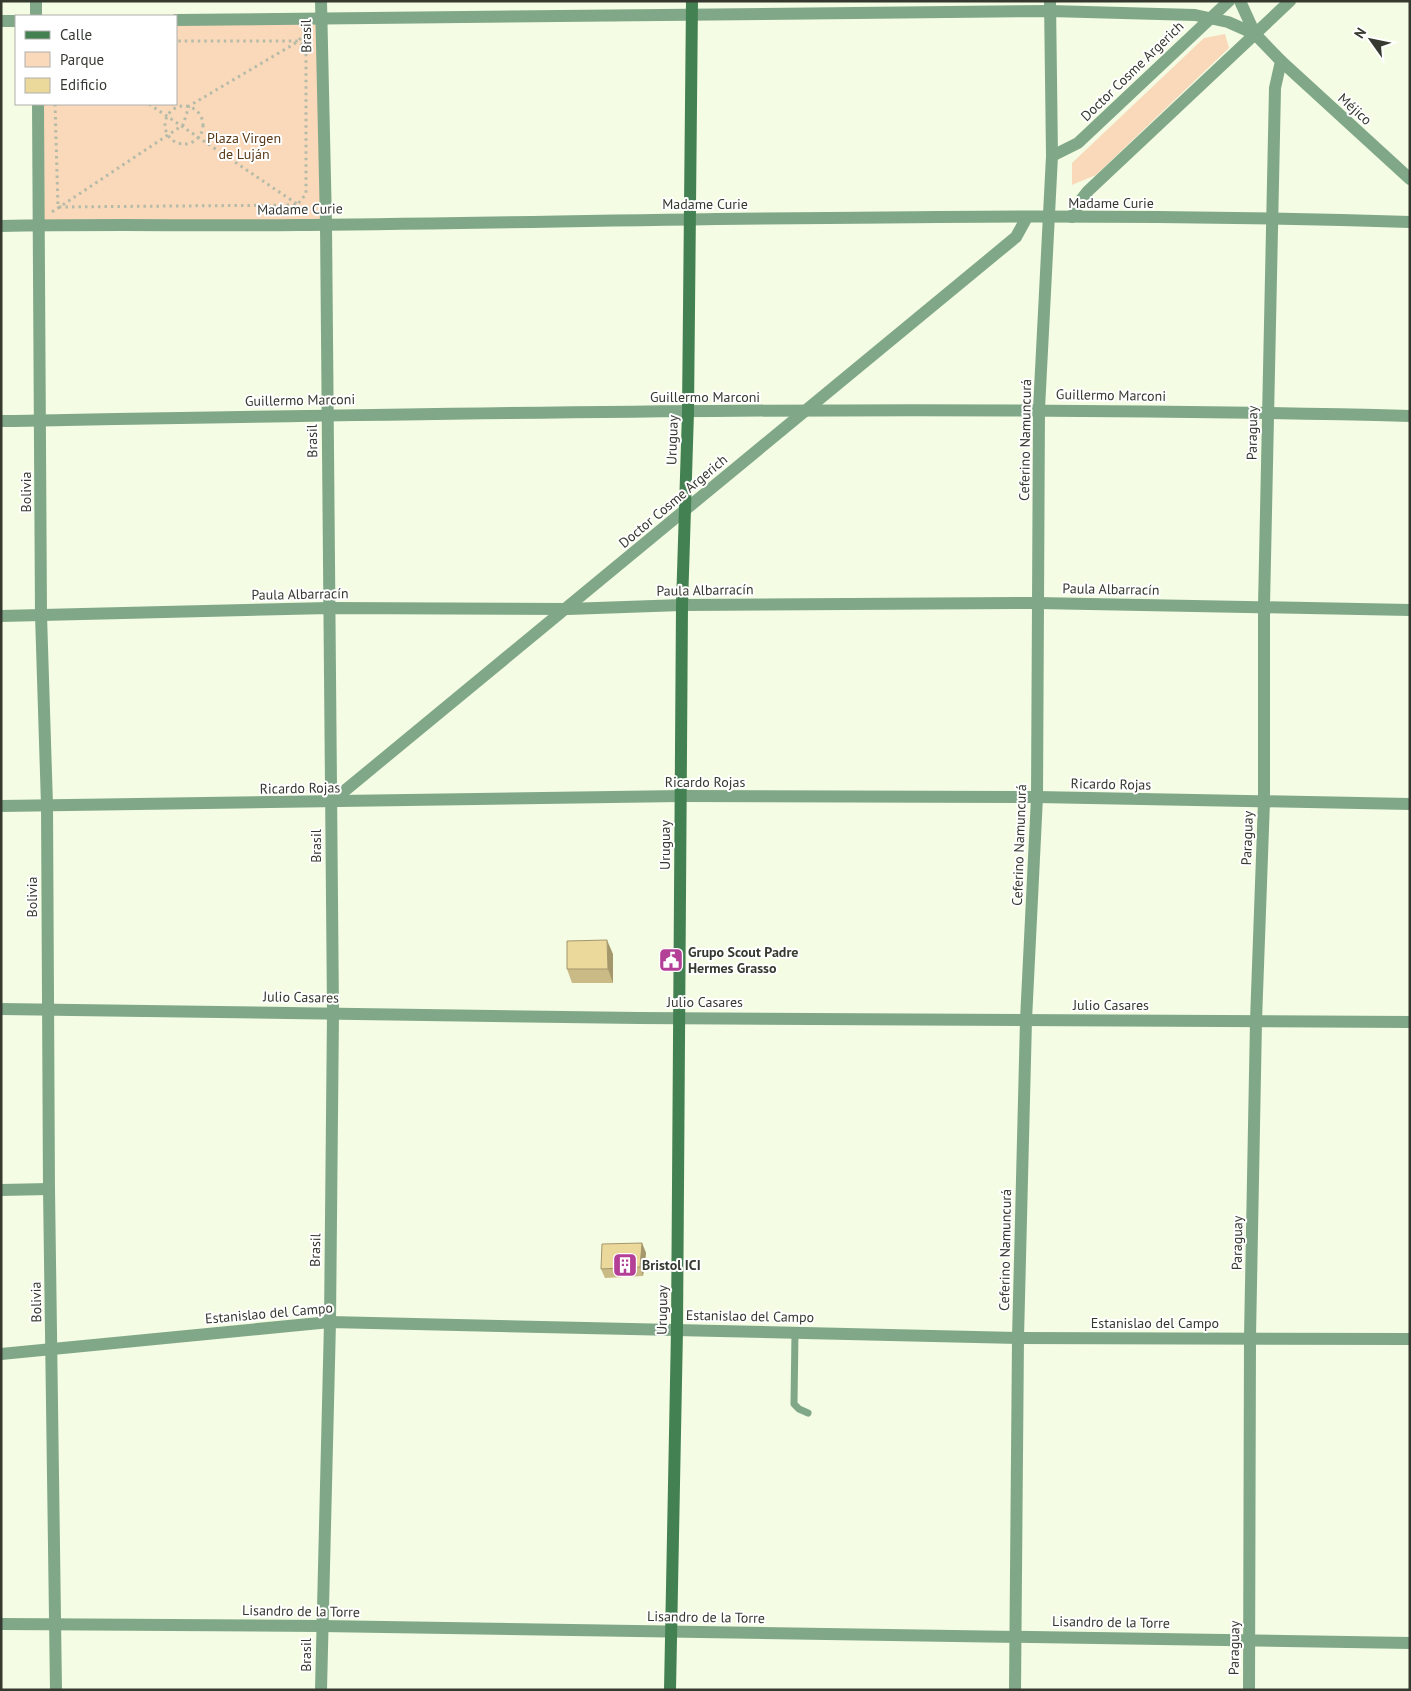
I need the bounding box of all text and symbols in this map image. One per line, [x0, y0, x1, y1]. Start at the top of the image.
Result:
legend [15, 15, 178, 105]
north arrow [1346, 15, 1396, 65]
street label: Doctor Cosme Argerich [1077, 17, 1187, 125]
street label: Brasil [297, 19, 315, 53]
text: N [1350, 24, 1370, 42]
text: Calle [60, 25, 92, 44]
text: Parque [60, 50, 104, 69]
text: Edificio [60, 75, 107, 94]
street label: Méjico [1334, 89, 1376, 129]
park label: Plaza Virgen de Luján [207, 129, 281, 163]
street label: Madame Curie [1068, 194, 1154, 212]
street label: Madame Curie [662, 195, 748, 213]
street label: Madame Curie [257, 199, 343, 219]
street label: Ceferino Namuncurá [1015, 379, 1035, 501]
street label: Guillermo Marconi [1056, 385, 1166, 405]
street label: Guillermo Marconi [650, 388, 760, 406]
street label: Guillermo Marconi [245, 390, 355, 410]
street label: Paraguay [1243, 405, 1261, 460]
street label: Uruguay [662, 414, 682, 465]
street label: Brasil [303, 424, 321, 458]
street label: Doctor Cosme Argerich [615, 450, 731, 552]
street label: Bolivia [17, 471, 35, 512]
street label: Paula Albarracín [1062, 579, 1160, 599]
street label: Paula Albarracín [656, 580, 754, 600]
street label: Paula Albarracín [251, 584, 349, 604]
street label: Ricardo Rojas [665, 773, 745, 791]
street label: Ricardo Rojas [1071, 774, 1152, 794]
street label: Ricardo Rojas [260, 778, 341, 798]
street label: Ceferino Namuncurá [1008, 784, 1030, 906]
street label: Paraguay [1237, 810, 1257, 866]
street label: Uruguay [656, 820, 674, 870]
street label: Brasil [307, 829, 325, 863]
street label: Bolivia [23, 876, 41, 917]
place label: Grupo Scout Padre Hermes Grasso [688, 943, 798, 977]
public building icon: Grupo Scout Padre Hermes Grasso [658, 947, 684, 973]
street label: Julio Casares [262, 987, 339, 1007]
street label: Julio Casares [666, 993, 743, 1011]
street label: Julio Casares [1072, 996, 1149, 1014]
street label: Ceferino Namuncurá [995, 1189, 1015, 1311]
street label: Paraguay [1228, 1215, 1246, 1270]
street label: Brasil [306, 1233, 324, 1267]
building icon: Bristol ICI [612, 1252, 638, 1278]
place label: Bristol ICI [642, 1256, 701, 1274]
street label: Bolivia [27, 1281, 45, 1323]
street label: Uruguay [653, 1284, 671, 1335]
street label: Estanislao del Campo [204, 1298, 334, 1328]
street label: Estanislao del Campo [686, 1306, 814, 1326]
street label: Estanislao del Campo [1091, 1314, 1219, 1332]
street label: Lisandro de la Torre [242, 1601, 360, 1621]
street label: Lisandro de la Torre [647, 1607, 765, 1627]
street label: Lisandro de la Torre [1052, 1612, 1170, 1632]
street label: Paraguay [1225, 1620, 1243, 1675]
street label: Brasil [297, 1638, 315, 1672]

